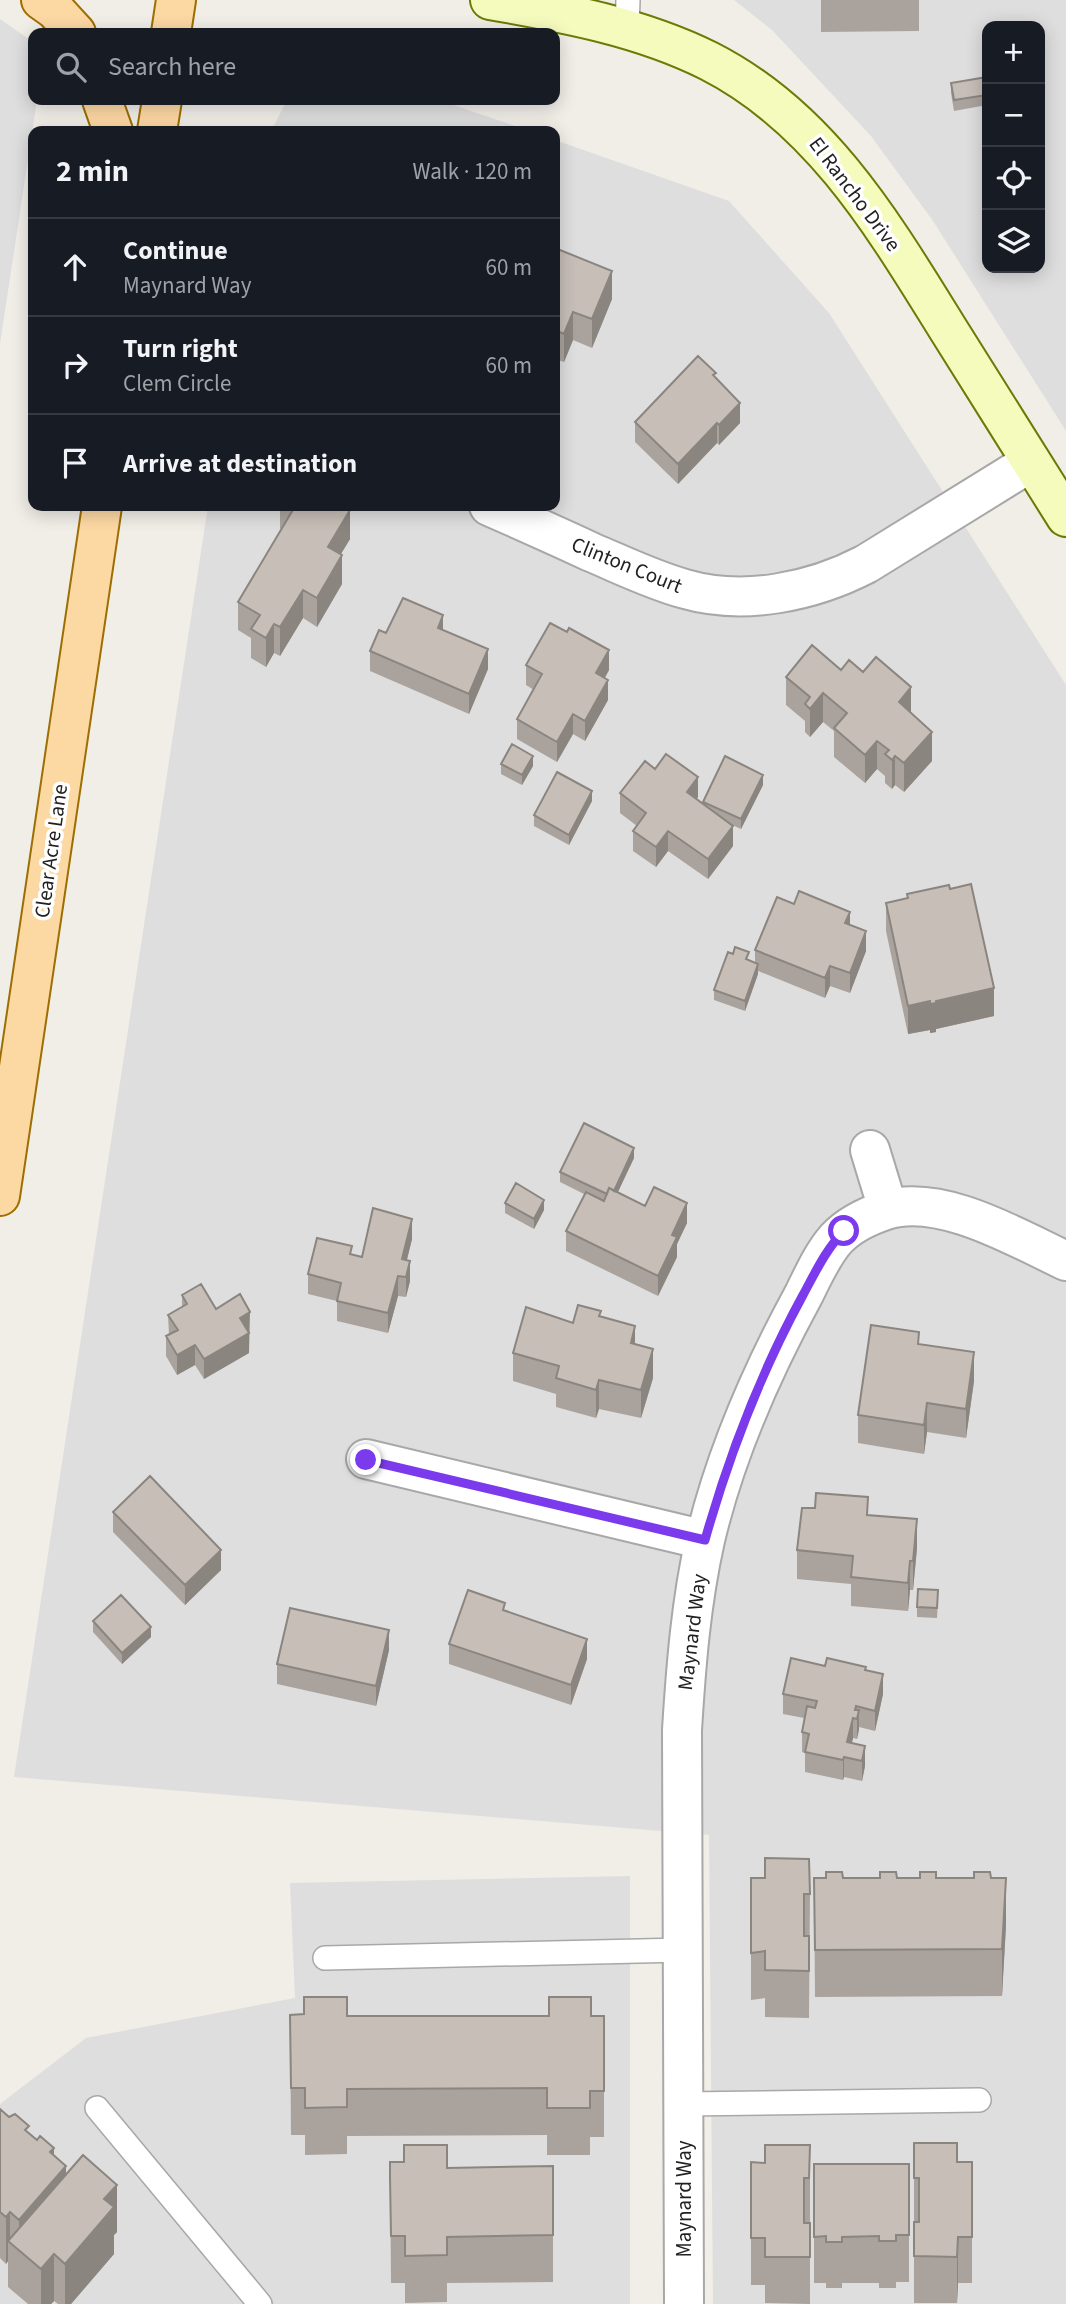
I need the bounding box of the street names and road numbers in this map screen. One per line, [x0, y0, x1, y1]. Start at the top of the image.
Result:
street label: El Rancho Drive [802, 130, 908, 258]
street label: Clinton Court [567, 529, 687, 601]
street label: Clear Acre Lane [27, 782, 75, 920]
street label: Maynard Way [670, 1572, 714, 1692]
street label: Maynard Way [669, 2140, 699, 2258]

